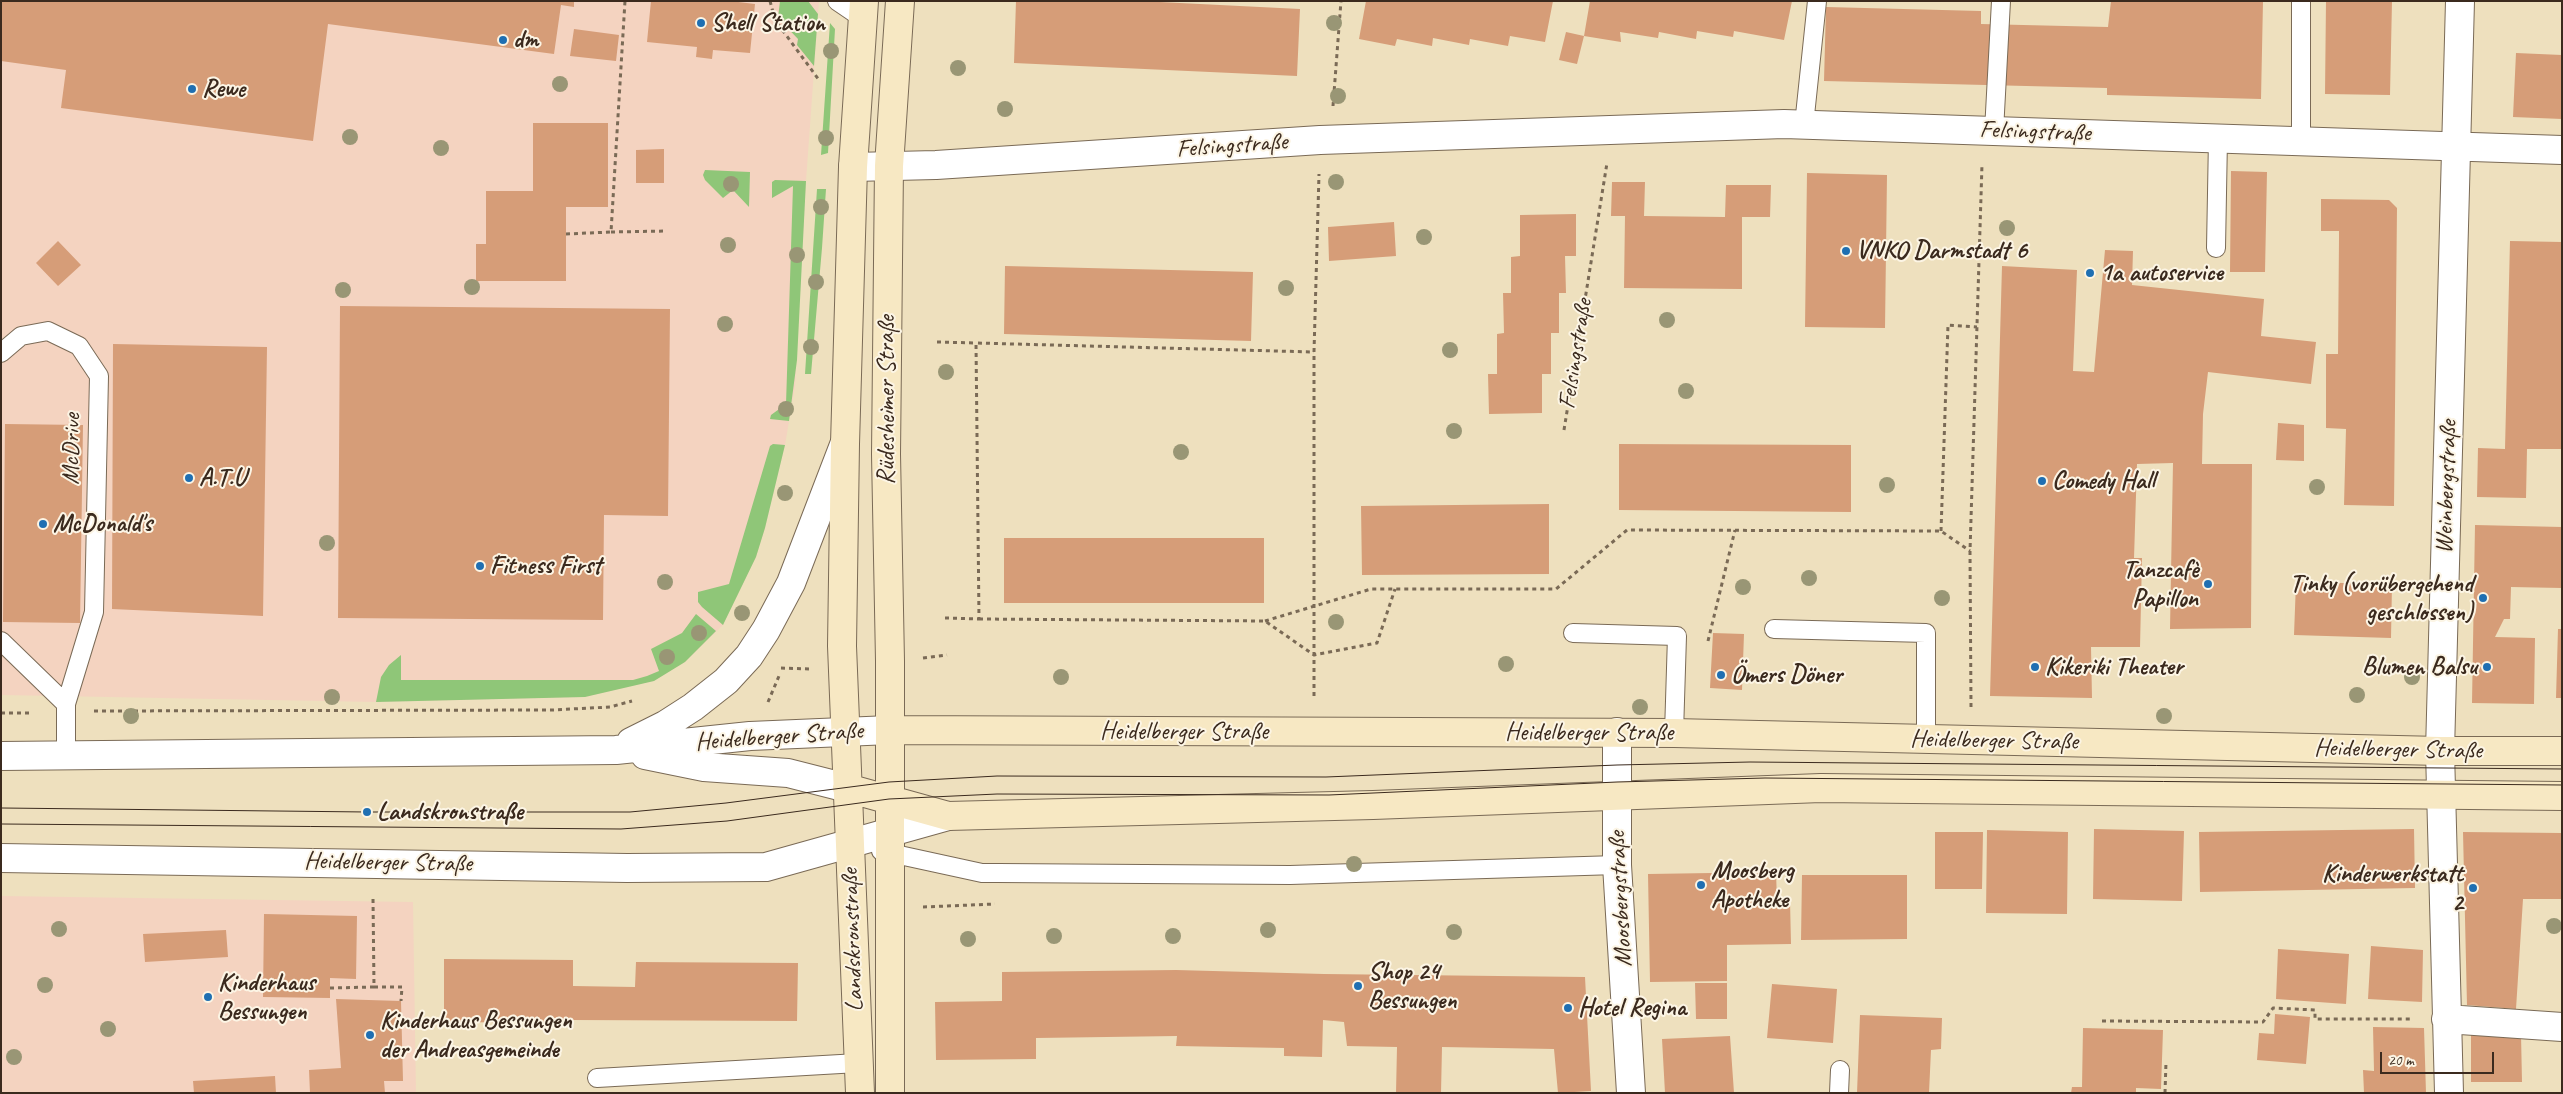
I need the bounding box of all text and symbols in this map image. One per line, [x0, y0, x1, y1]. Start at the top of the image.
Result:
place label: Shell Station [711, 8, 825, 38]
marker: Shell Station [695, 17, 707, 29]
place label: dm [513, 25, 538, 55]
marker: dm [497, 34, 509, 46]
place label: Rewe [202, 74, 245, 104]
marker: Rewe [186, 83, 198, 95]
street label: Felsingstraße [1979, 115, 2091, 149]
street label: Felsingstraße [1176, 127, 1288, 165]
place label: VNKO Darmstadt 6 [1856, 236, 2027, 266]
marker: VNKO Darmstadt 6 [1840, 245, 1852, 257]
place label: 1a autoservice [2100, 258, 2223, 288]
marker: 1a autoservice [2084, 267, 2096, 279]
street label: Felsingstraße [1553, 297, 1599, 411]
street label: Rüdesheimer Straße [872, 315, 902, 485]
street label: McDrive [56, 413, 88, 485]
street label: Weinbergstraße [2430, 420, 2464, 554]
place label: A.T.U [199, 463, 245, 493]
place label: Comedy Hall [2052, 466, 2155, 496]
marker: A.T.U [183, 472, 195, 484]
marker: Comedy Hall [2036, 475, 2048, 487]
place label: McDonald's [53, 509, 152, 539]
marker: McDonald's [37, 518, 49, 530]
place label: Fitness First [490, 551, 601, 581]
place label: Tanzcafè Papillon [2123, 555, 2198, 614]
marker: Fitness First [474, 560, 486, 572]
place label: Tinky (vorübergehend geschlossen) [2290, 569, 2473, 628]
marker: Tanzcafè Papillon [2202, 578, 2214, 590]
marker: Tinky (vorübergehend geschlossen) [2477, 592, 2489, 604]
place label: Kikeriki Theater [2045, 652, 2183, 682]
place label: Blumen Balsu [2362, 652, 2477, 682]
place label: Ömers Döner [1731, 660, 1842, 690]
marker: Kikeriki Theater [2029, 661, 2041, 673]
marker: Blumen Balsu [2481, 661, 2493, 673]
marker: Ömers Döner [1715, 669, 1727, 681]
street label: Heidelberger Straße [694, 716, 864, 758]
street label: Heidelberger Straße [1100, 717, 1268, 747]
street label: Heidelberger Straße [1505, 718, 1673, 748]
street label: Heidelberger Straße [1910, 725, 2078, 757]
street label: Heidelberger Straße [2314, 734, 2482, 766]
place label: Landskronstraße [377, 797, 523, 827]
marker: Landskronstraße [361, 806, 373, 818]
street label: Moosbergstraße [1602, 830, 1640, 968]
street label: Heidelberger Straße [304, 847, 472, 879]
place label: Moosberg Apotheke [1711, 856, 1794, 915]
place label: Kinderwerkstatt 2 [2322, 859, 2463, 918]
street label: Landskronstraße [836, 868, 870, 1012]
marker: Moosberg Apotheke [1695, 879, 1707, 891]
marker: Kinderwerkstatt 2 [2467, 882, 2479, 894]
place label: Shop 24 Bessungen [1368, 957, 1457, 1016]
place label: Kinderhaus Bessungen [218, 968, 315, 1027]
marker: Shop 24 Bessungen [1352, 980, 1364, 992]
marker: Kinderhaus Bessungen [202, 991, 214, 1003]
place label: Hotel Regina [1578, 993, 1686, 1023]
marker: Hotel Regina [1562, 1002, 1574, 1014]
place label: Kinderhaus Bessungen der Andreasgemeinde [380, 1006, 572, 1065]
marker: Kinderhaus Bessungen der Andreasgemeinde [364, 1029, 376, 1041]
scale bar [2383, 1042, 2497, 1074]
text: 20 m [2388, 1051, 2414, 1070]

